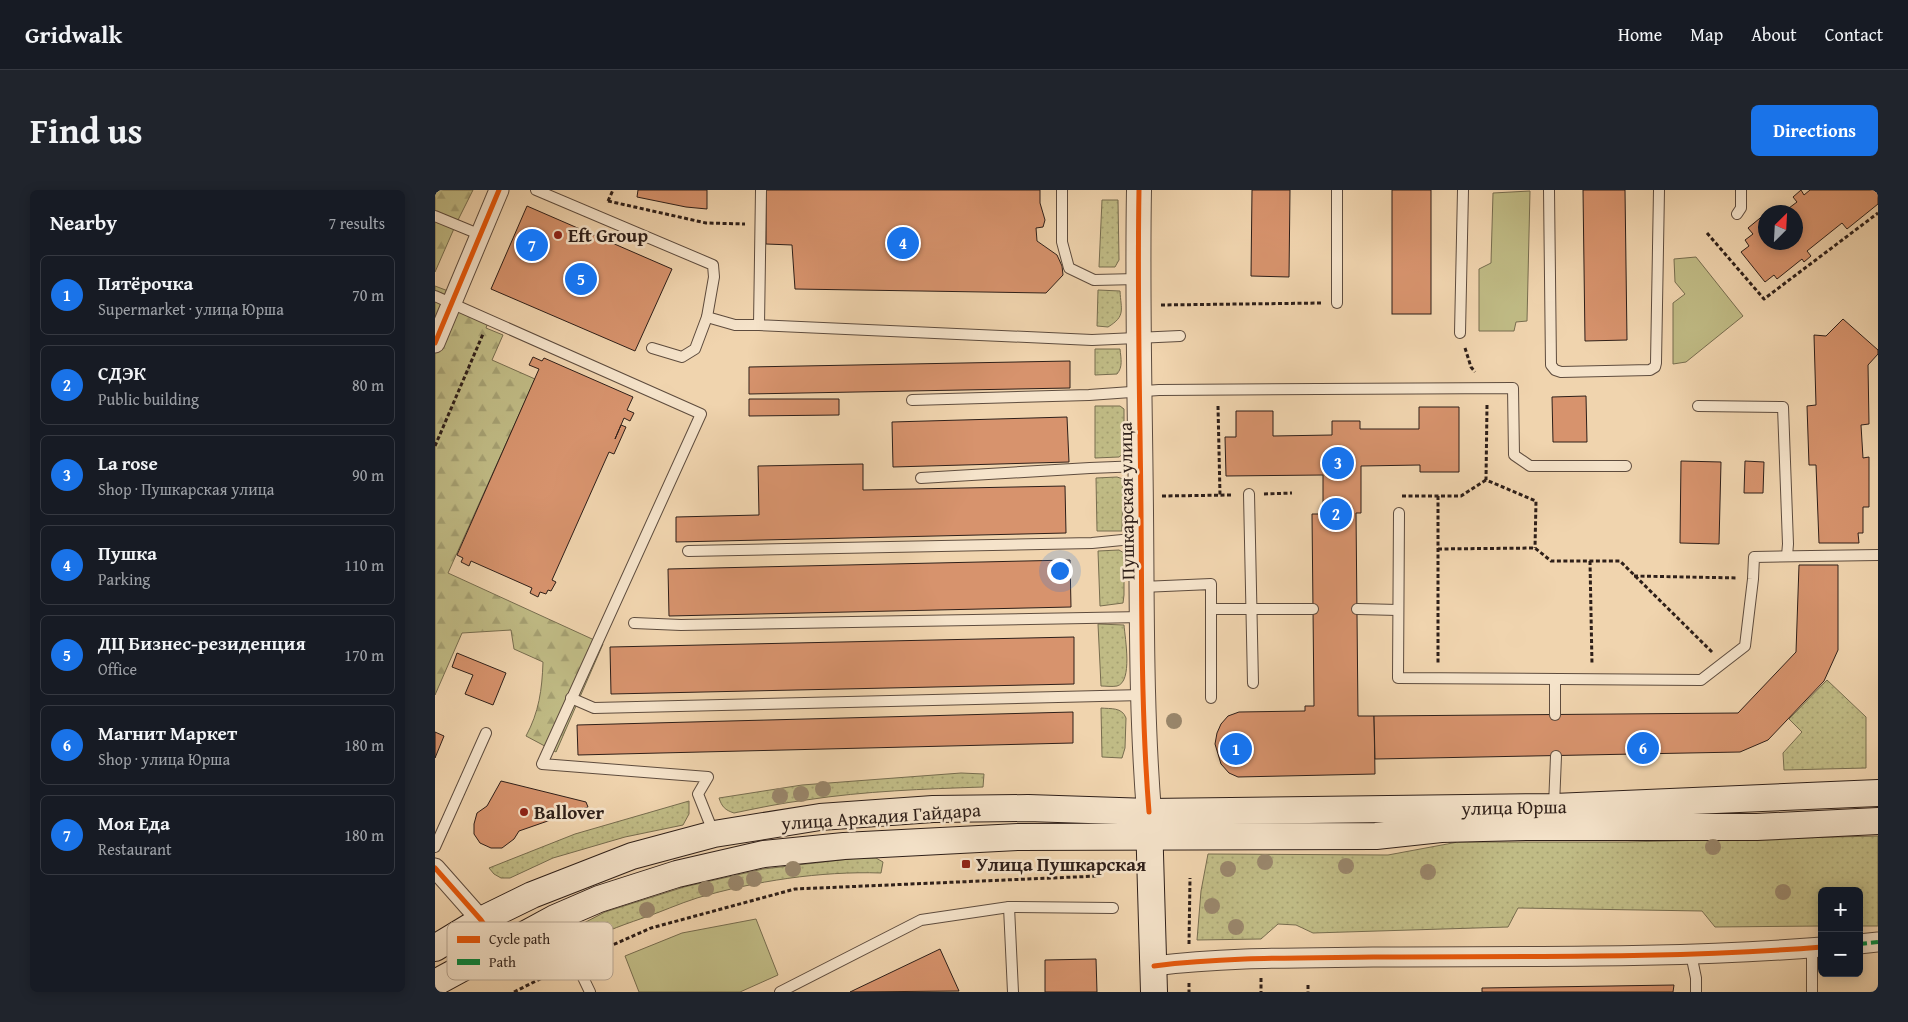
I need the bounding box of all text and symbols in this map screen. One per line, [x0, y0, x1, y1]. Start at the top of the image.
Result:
text: Gridwalk [25, 17, 122, 52]
text: Home [1618, 21, 1662, 48]
text: Map [1690, 21, 1723, 48]
text: About [1751, 21, 1797, 48]
text: Contact [1825, 21, 1883, 48]
text: Find us [30, 105, 143, 156]
button: Directions [1751, 105, 1878, 156]
north arrow [1758, 205, 1803, 250]
text: Nearby [50, 207, 117, 238]
text: 7 results [328, 211, 385, 235]
place label: Eft Group [568, 221, 648, 249]
pin: 4 [887, 224, 919, 262]
pin: 7 [516, 226, 548, 264]
marker: Eft Group [552, 229, 564, 241]
pin: 5 [565, 260, 597, 298]
text: Пятёрочка [98, 269, 193, 297]
text: 1 [63, 283, 71, 307]
text: 70 m [352, 283, 384, 307]
text: Supermarket · улица Юрша [98, 297, 284, 321]
text: СДЭК [98, 359, 146, 387]
text: 2 [63, 373, 71, 397]
text: 80 m [352, 373, 384, 397]
text: Public building [98, 387, 199, 411]
street label: Пушкарская улица [1111, 422, 1141, 580]
pin: 3 [1322, 444, 1354, 482]
text: La rose [98, 449, 158, 477]
text: 3 [63, 463, 71, 487]
text: 90 m [352, 463, 384, 487]
text: Shop · Пушкарская улица [98, 477, 274, 501]
pin: 2 [1320, 495, 1352, 533]
text: Пушка [98, 539, 157, 567]
text: 4 [63, 553, 71, 577]
text: 110 m [344, 553, 384, 577]
your location [1047, 558, 1073, 584]
text: Parking [98, 567, 150, 591]
text: ДЦ Бизнес-резиденция [98, 629, 306, 657]
text: 5 [63, 643, 71, 667]
text: 170 m [344, 643, 384, 667]
text: Office [98, 657, 137, 681]
text: Магнит Маркет [98, 719, 237, 747]
pin: 6 [1627, 729, 1659, 767]
pin: 1 [1220, 730, 1252, 768]
text: 6 [63, 733, 71, 757]
text: 180 m [344, 733, 384, 757]
text: Shop · улица Юрша [98, 747, 230, 771]
street label: улица Юрша [1460, 792, 1567, 822]
street label: улица Аркадия Гайдара [779, 795, 982, 837]
place label: Ballover [534, 798, 605, 826]
marker: Ballover [518, 806, 530, 818]
text: Моя Еда [98, 809, 170, 837]
text: 7 [63, 823, 71, 847]
text: 180 m [344, 823, 384, 847]
text: Restaurant [98, 837, 172, 861]
place label: Улица Пушкарская [976, 850, 1146, 878]
marker: Улица Пушкарская [960, 858, 972, 870]
map controls [1818, 887, 1863, 977]
button: + [1818, 887, 1863, 932]
legend [447, 922, 613, 980]
text: Cycle path [489, 929, 550, 949]
button: − [1818, 932, 1863, 977]
text: Path [489, 952, 516, 972]

